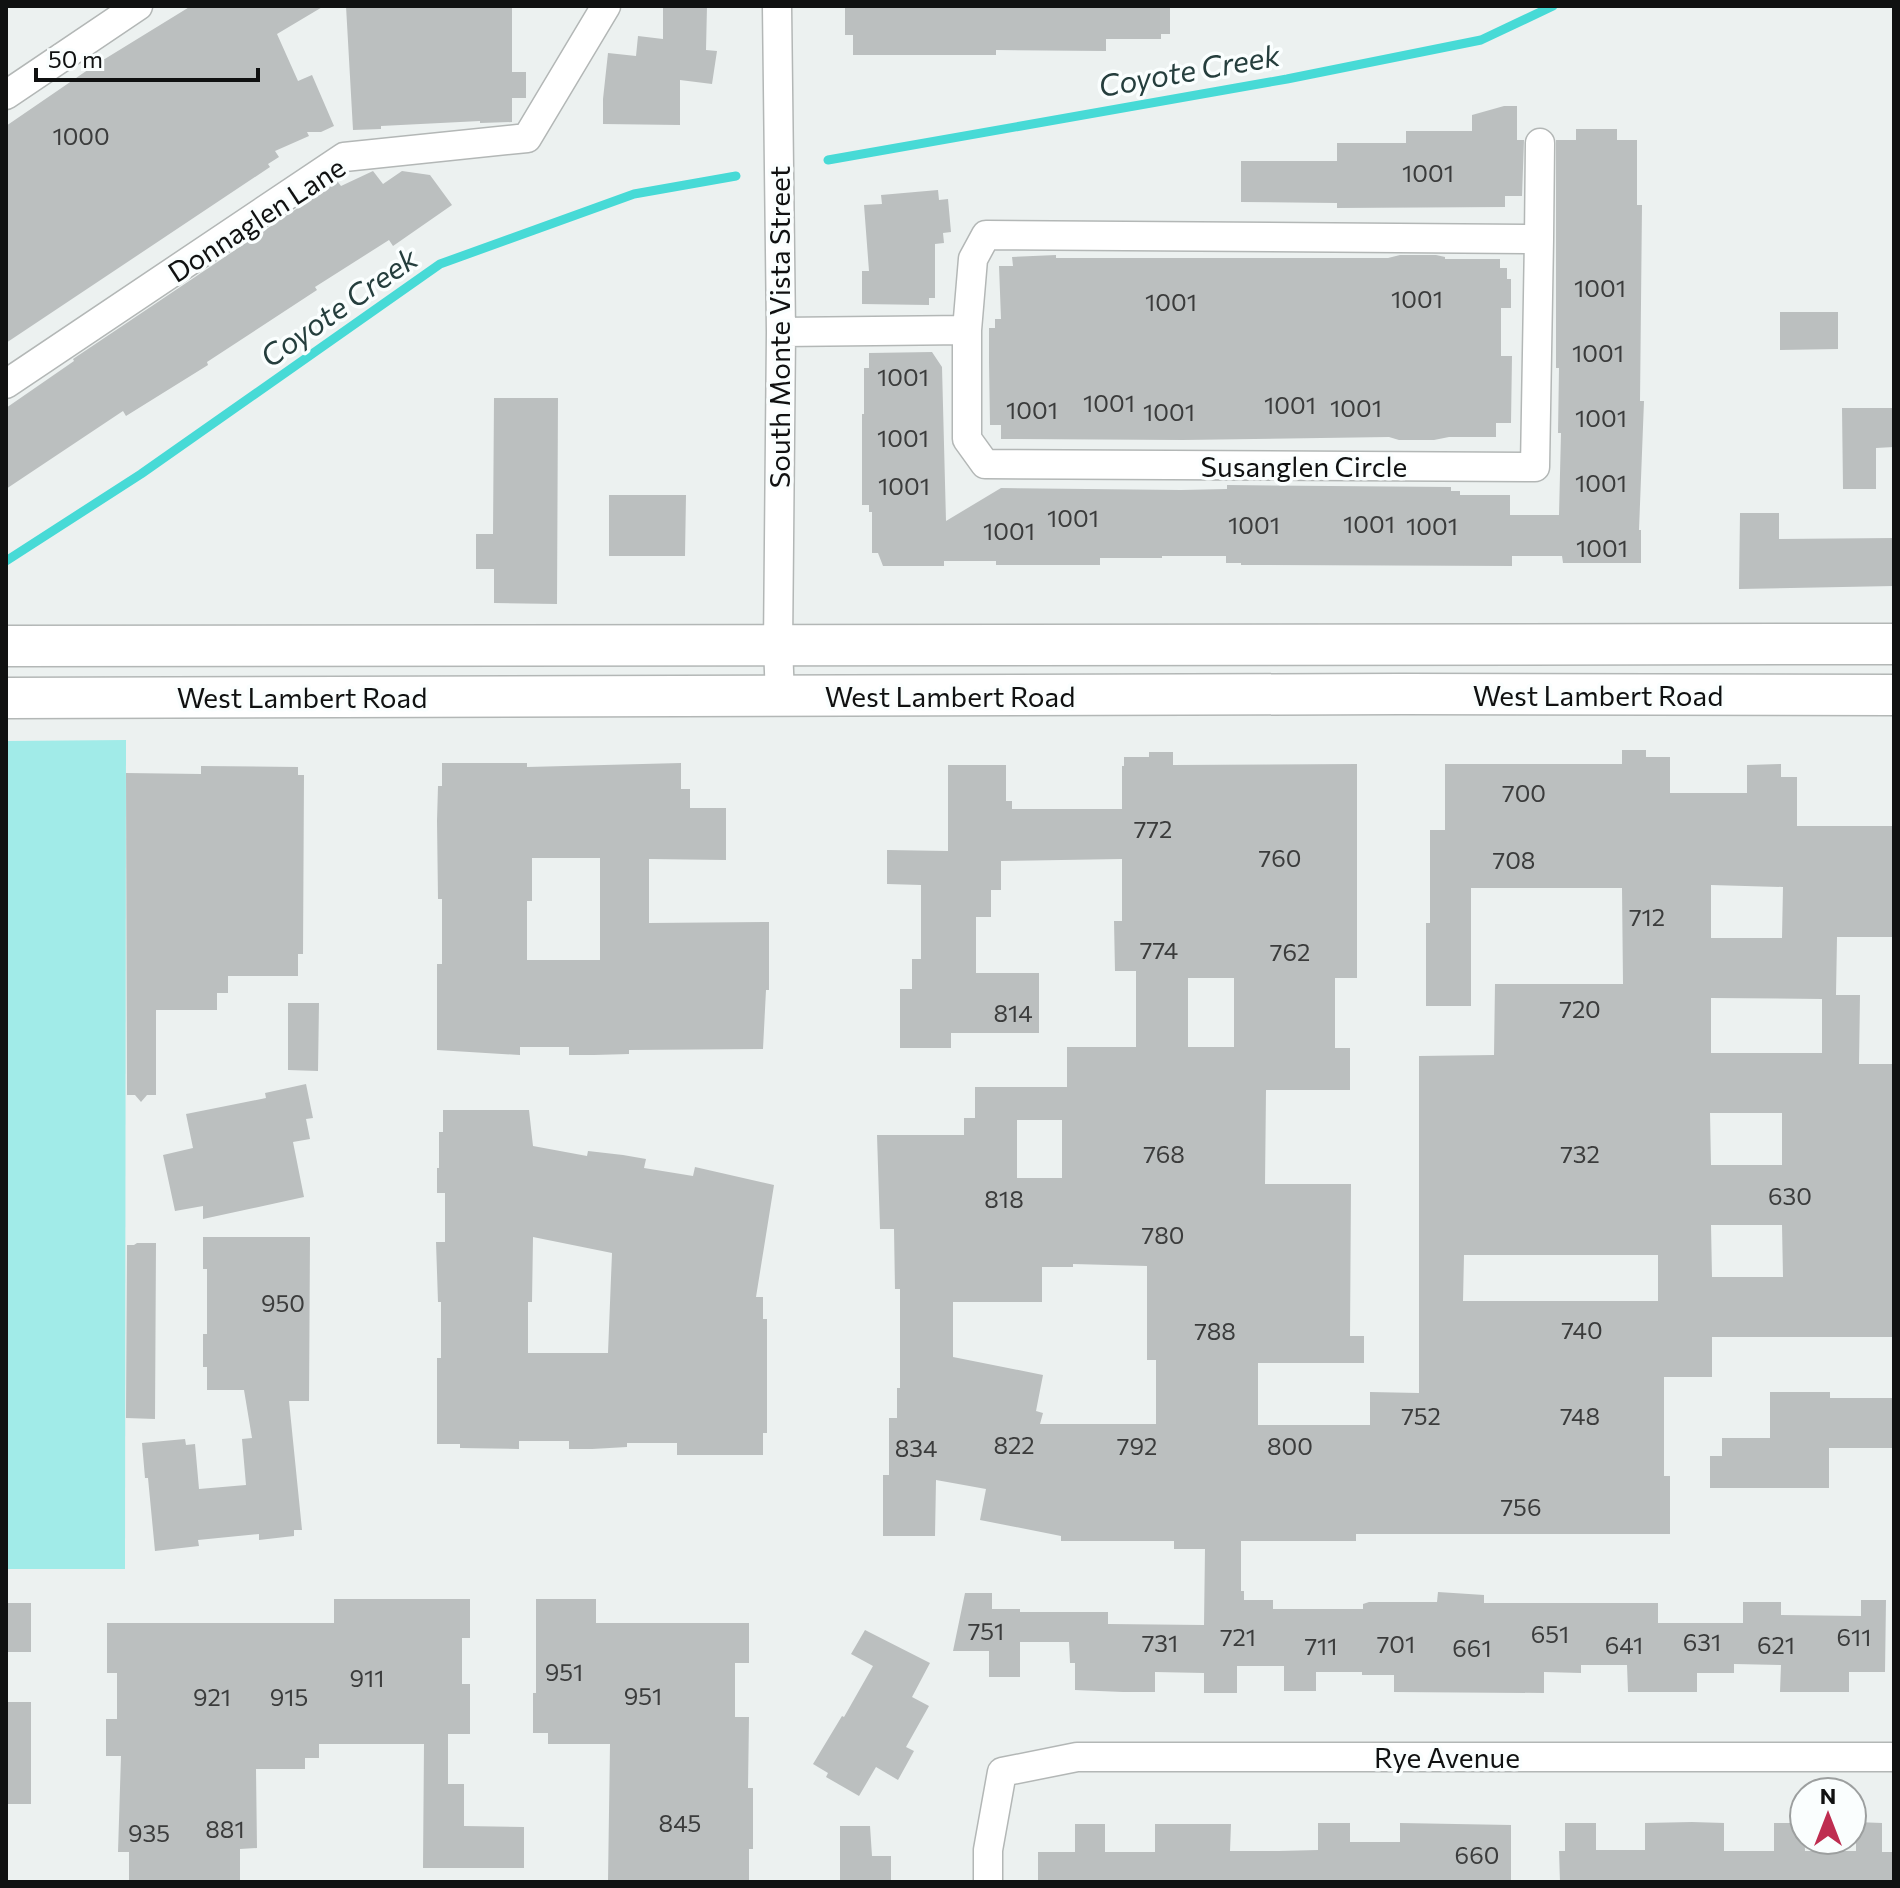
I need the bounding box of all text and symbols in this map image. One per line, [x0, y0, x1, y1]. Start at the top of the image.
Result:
scale bar [36, 32, 258, 82]
water label: Coyote Creek [1095, 35, 1283, 103]
text: 50 m [48, 44, 103, 73]
house number: 1000 [52, 121, 110, 150]
street label: Donnaglen Lane [161, 149, 351, 289]
house number: 1001 [1402, 158, 1454, 187]
street label: South Monte Vista Street [762, 166, 796, 488]
water label: Coyote Creek [252, 238, 424, 374]
house number: 1001 [1574, 273, 1626, 302]
house number: 1001 [1391, 284, 1443, 313]
house number: 1001 [1145, 287, 1197, 316]
house number: 1001 [1572, 338, 1624, 367]
house number: 1001 [877, 362, 929, 391]
house number: 1001 [1083, 388, 1135, 417]
house number: 1001 [1264, 390, 1316, 419]
house number: 1001 [1330, 393, 1382, 422]
house number: 1001 [1006, 395, 1058, 424]
house number: 1001 [1143, 397, 1195, 426]
house number: 1001 [1575, 403, 1627, 432]
house number: 1001 [877, 423, 929, 452]
street label: Susanglen Circle [1201, 449, 1407, 483]
house number: 1001 [1575, 468, 1627, 497]
house number: 1001 [878, 471, 930, 500]
house number: 1001 [1047, 503, 1099, 532]
house number: 1001 [1343, 509, 1395, 538]
house number: 1001 [1228, 510, 1280, 539]
house number: 1001 [1406, 511, 1458, 540]
house number: 1001 [983, 516, 1035, 545]
house number: 1001 [1576, 533, 1628, 562]
street label: West Lambert Road [1473, 678, 1723, 712]
street label: West Lambert Road [825, 679, 1075, 713]
street label: West Lambert Road [177, 680, 427, 714]
house number: 700 [1502, 778, 1546, 807]
house number: 772 [1134, 814, 1172, 843]
house number: 760 [1259, 843, 1301, 872]
house number: 708 [1493, 845, 1535, 874]
house number: 712 [1629, 902, 1665, 931]
house number: 774 [1140, 935, 1178, 964]
house number: 762 [1270, 937, 1310, 966]
house number: 720 [1559, 994, 1601, 1023]
house number: 814 [993, 998, 1033, 1027]
house number: 768 [1143, 1139, 1185, 1168]
house number: 732 [1560, 1139, 1600, 1168]
house number: 630 [1768, 1181, 1812, 1210]
house number: 818 [984, 1184, 1024, 1213]
house number: 780 [1142, 1220, 1184, 1249]
house number: 950 [261, 1288, 305, 1317]
house number: 740 [1561, 1315, 1603, 1344]
house number: 788 [1194, 1316, 1236, 1345]
house number: 752 [1401, 1401, 1441, 1430]
house number: 748 [1560, 1401, 1600, 1430]
house number: 822 [993, 1430, 1035, 1459]
house number: 792 [1117, 1431, 1157, 1460]
house number: 800 [1267, 1431, 1313, 1460]
house number: 834 [895, 1433, 937, 1462]
house number: 756 [1501, 1492, 1541, 1521]
house number: 751 [968, 1616, 1004, 1645]
house number: 651 [1531, 1619, 1569, 1648]
house number: 721 [1220, 1622, 1256, 1651]
house number: 611 [1836, 1622, 1872, 1651]
house number: 631 [1683, 1627, 1721, 1656]
house number: 731 [1142, 1628, 1178, 1657]
house number: 701 [1377, 1629, 1415, 1658]
house number: 641 [1605, 1630, 1643, 1659]
house number: 621 [1757, 1630, 1795, 1659]
house number: 711 [1304, 1631, 1338, 1660]
house number: 661 [1452, 1633, 1492, 1662]
house number: 951 [545, 1657, 583, 1686]
house number: 911 [349, 1663, 385, 1692]
house number: 951 [624, 1681, 662, 1710]
house number: 921 [193, 1682, 231, 1711]
house number: 915 [270, 1682, 308, 1711]
street label: Rye Avenue [1374, 1740, 1520, 1774]
north arrow [1788, 1776, 1868, 1856]
text: N [1820, 1782, 1836, 1809]
house number: 845 [659, 1808, 701, 1837]
house number: 881 [205, 1814, 245, 1843]
house number: 935 [128, 1818, 170, 1847]
house number: 660 [1455, 1840, 1499, 1869]

